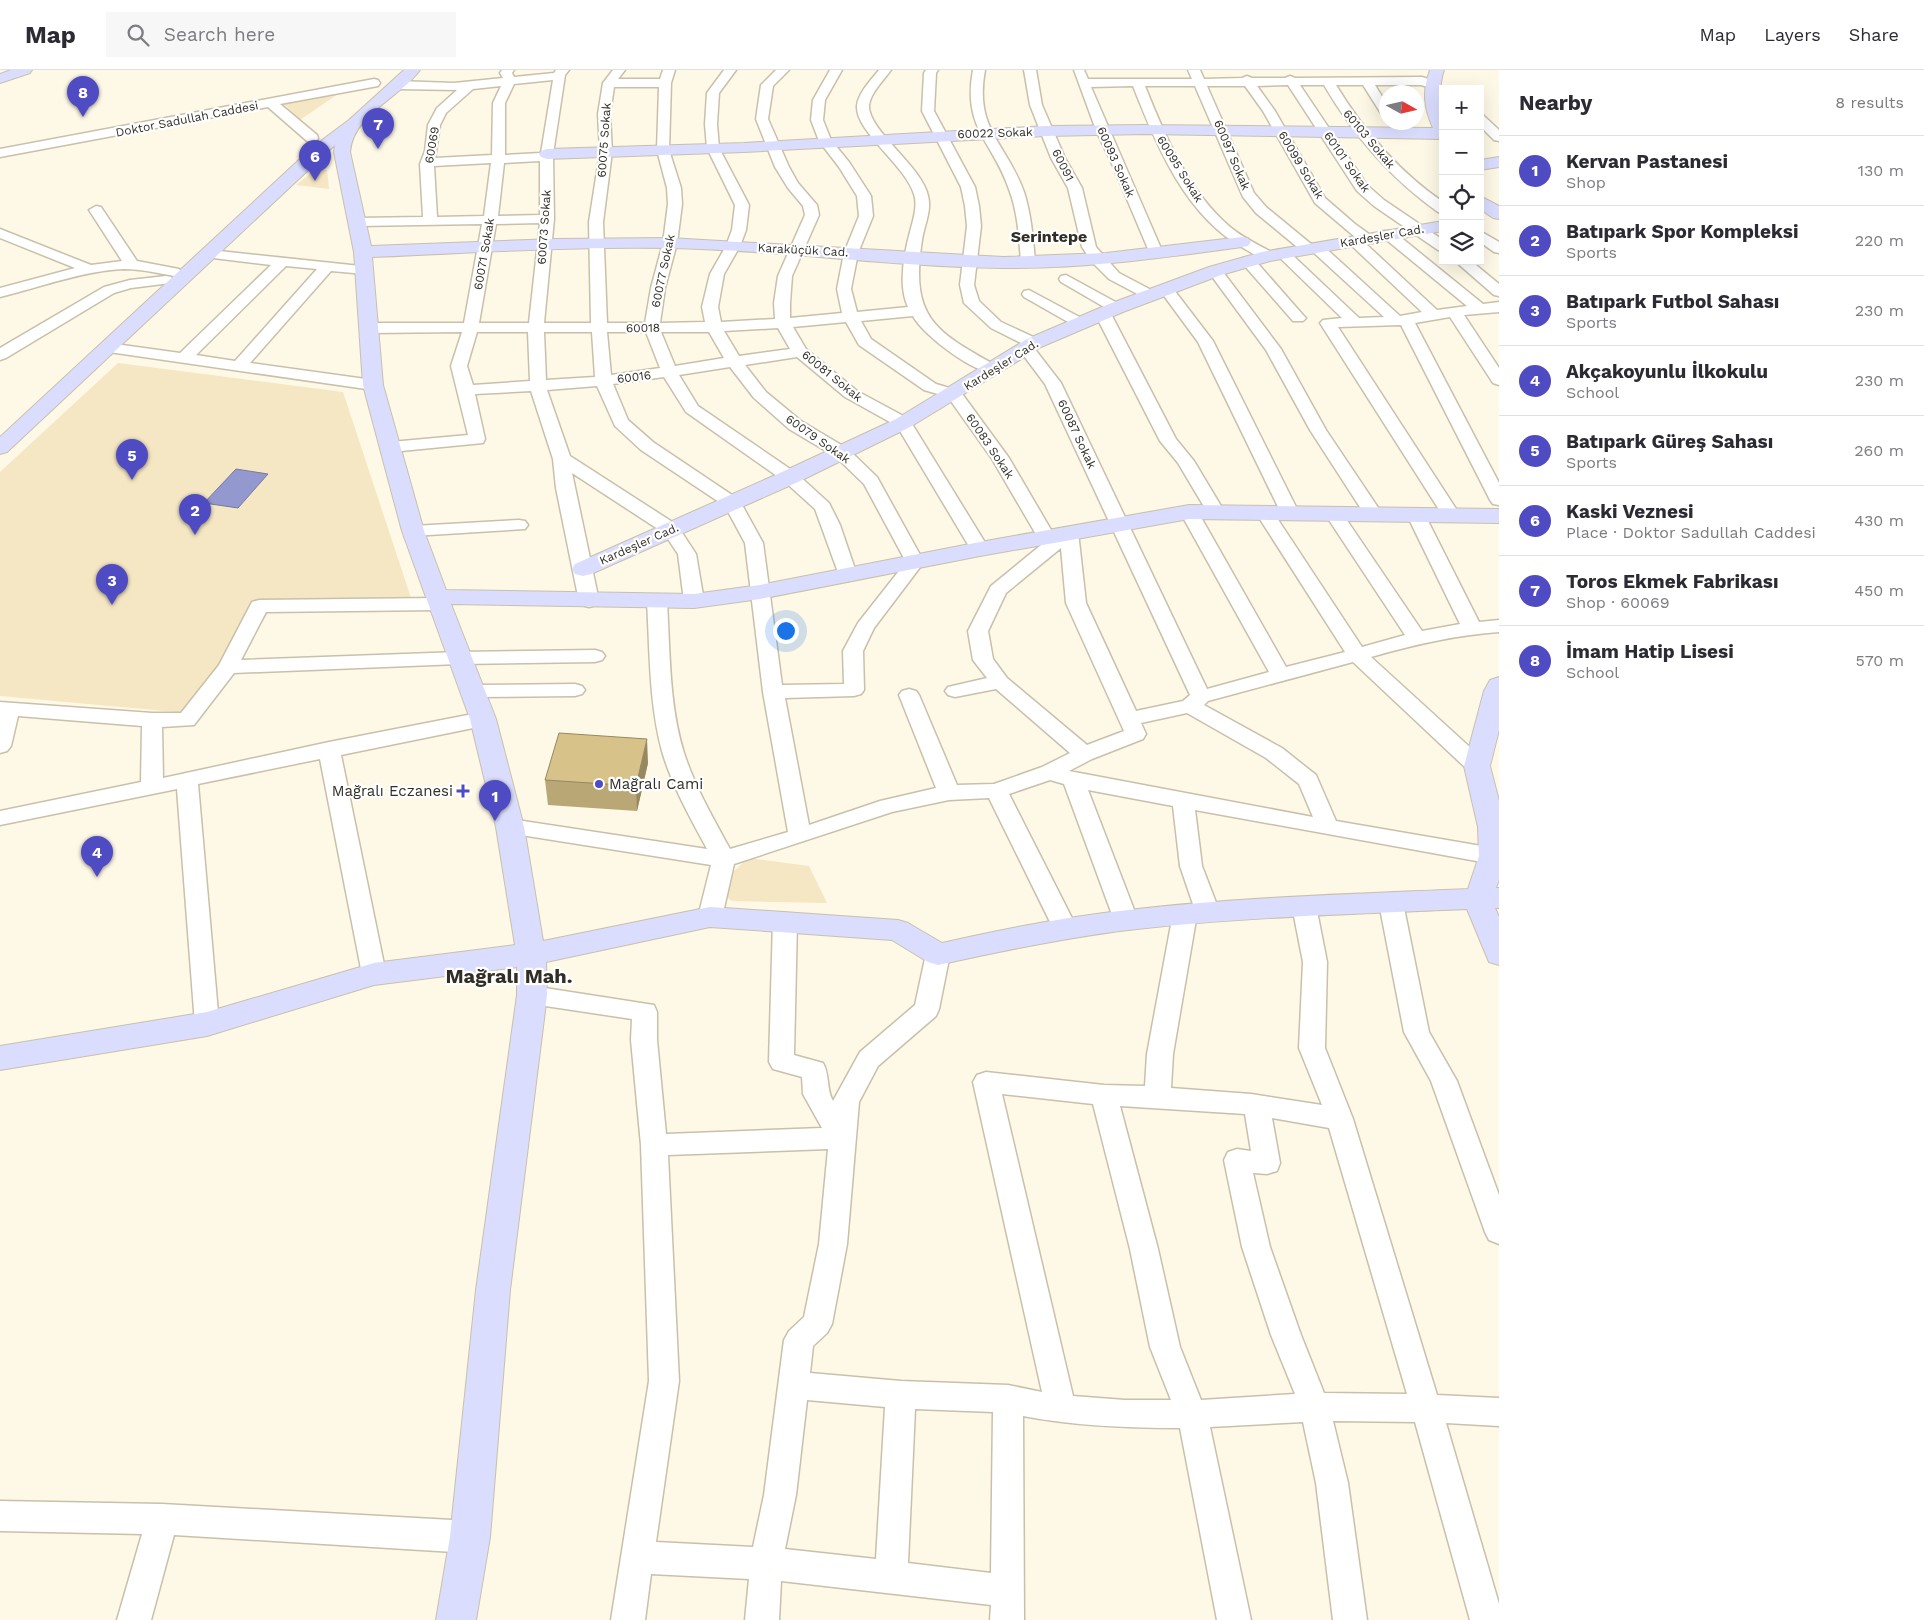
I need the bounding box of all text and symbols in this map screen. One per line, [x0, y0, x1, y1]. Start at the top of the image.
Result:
search box [106, 12, 456, 57]
text: Map [25, 21, 76, 49]
icon: search [124, 21, 152, 49]
text: Search here [164, 23, 275, 46]
text: Map [1699, 24, 1736, 45]
text: Layers [1764, 24, 1821, 45]
text: Share [1849, 24, 1899, 45]
pin: 8 [67, 76, 99, 117]
north arrow [1379, 85, 1424, 130]
map controls [1439, 85, 1484, 265]
button: + [1439, 85, 1484, 130]
text: Nearby [1519, 90, 1592, 115]
text: 8 results [1835, 93, 1904, 112]
street label: Doktor Sadullah Caddesi [114, 98, 260, 140]
street label: 60075 Sokak [594, 102, 614, 178]
street label: 60103 Sokak [1340, 107, 1398, 172]
pin: 7 [362, 108, 394, 149]
street label: 60097 Sokak [1211, 118, 1253, 192]
street label: 60022 Sokak [957, 125, 1033, 141]
street label: 60093 Sokak [1094, 125, 1138, 200]
street label: 60069 [422, 126, 442, 164]
street label: 60099 Sokak [1275, 129, 1327, 201]
street label: 60101 Sokak [1321, 129, 1373, 195]
button: − [1439, 130, 1484, 175]
street label: 60095 Sokak [1154, 133, 1206, 205]
pin: 6 [299, 140, 331, 181]
street label: 60091 [1049, 147, 1077, 183]
text: Kervan Pastanesi [1566, 150, 1728, 173]
text: 1 [1532, 161, 1538, 180]
text: 130 m [1858, 161, 1904, 180]
text: Shop [1566, 173, 1606, 192]
button: locate [1439, 175, 1484, 220]
street label: 60073 Sokak [534, 189, 554, 265]
street label: 60071 Sokak [471, 217, 497, 291]
button: layers [1439, 220, 1484, 265]
text: Batıpark Spor Kompleksi [1566, 220, 1798, 243]
street label: Kardeşler Cad. [1339, 222, 1425, 250]
district label: Serintepe [1011, 227, 1087, 246]
text: 2 [1530, 231, 1540, 250]
text: 220 m [1855, 231, 1904, 250]
street label: 60077 Sokak [648, 233, 678, 309]
street label: Karaküçük Cad. [757, 241, 849, 259]
text: Sports [1566, 243, 1617, 262]
text: Batıpark Futbol Sahası [1566, 290, 1779, 313]
text: 3 [1530, 301, 1540, 320]
text: 230 m [1855, 301, 1904, 320]
text: Sports [1566, 313, 1617, 332]
street label: 60018 [626, 321, 660, 335]
street label: Kardeşler Cad. [961, 337, 1041, 393]
street label: 60081 Sokak [799, 347, 865, 405]
text: Akçakoyunlu İlkokulu [1566, 360, 1768, 383]
street label: 60016 [616, 368, 652, 386]
text: 4 [1530, 371, 1540, 390]
text: 230 m [1855, 371, 1904, 390]
text: School [1566, 383, 1619, 402]
street label: 60087 Sokak [1055, 397, 1099, 471]
street label: 60083 Sokak [963, 411, 1017, 481]
street label: 60079 Sokak [783, 412, 853, 466]
text: Batıpark Güreş Sahası [1566, 430, 1773, 453]
pin: 5 [116, 439, 148, 480]
text: 5 [1530, 441, 1540, 460]
text: 260 m [1854, 441, 1904, 460]
text: Sports [1566, 453, 1617, 472]
pin: 2 [179, 494, 211, 535]
text: Kaski Veznesi [1566, 500, 1694, 523]
text: 6 [1530, 511, 1540, 530]
text: 430 m [1854, 511, 1904, 530]
street label: Kardeşler Cad. [597, 520, 681, 568]
text: Place · Doktor Sadullah Caddesi [1566, 523, 1816, 542]
pin: 3 [96, 564, 128, 605]
text: Toros Ekmek Fabrikası [1566, 570, 1778, 593]
text: 7 [1530, 581, 1540, 600]
text: 450 m [1854, 581, 1904, 600]
text: Shop · 60069 [1566, 593, 1670, 612]
your location [773, 618, 799, 644]
text: İmam Hatip Lisesi [1566, 640, 1734, 663]
text: 8 [1530, 651, 1540, 670]
text: 570 m [1855, 651, 1904, 670]
text: School [1566, 663, 1619, 682]
place label: Mağralı Cami [609, 775, 703, 793]
marker: Mağralı Cami [593, 778, 605, 790]
pin: 1 [479, 780, 511, 821]
place label: Mağralı Eczanesi [332, 782, 453, 800]
marker: Mağralı Eczanesi [457, 785, 469, 797]
pin: 4 [81, 836, 113, 877]
district label: Mağralı Mah. [445, 964, 573, 988]

